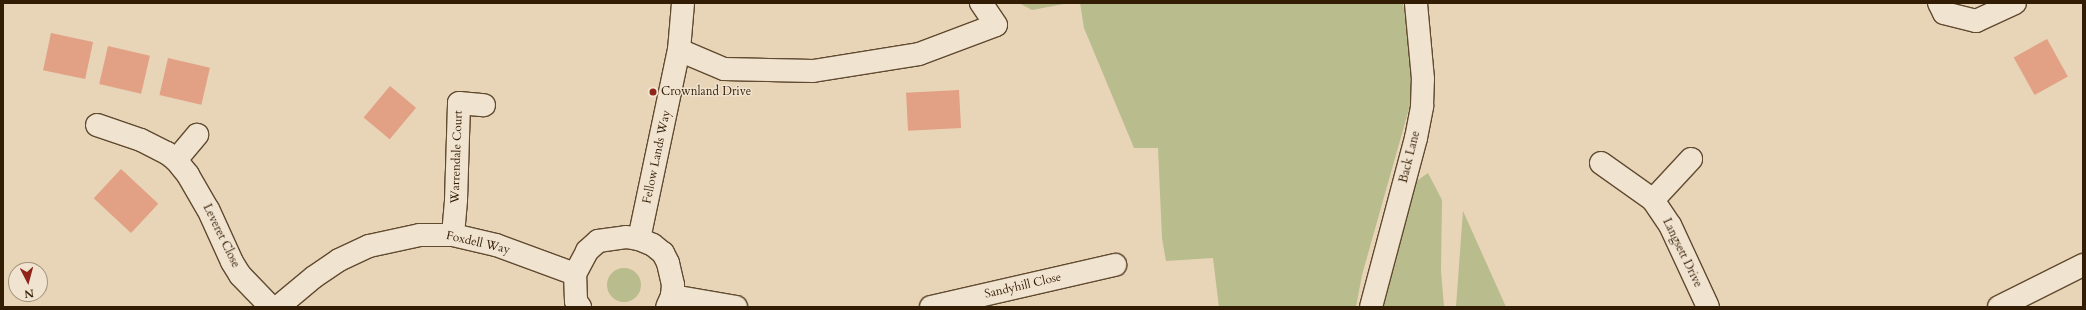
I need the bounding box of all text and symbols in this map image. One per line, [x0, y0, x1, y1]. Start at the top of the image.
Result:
place label: Crownland Drive [661, 85, 751, 99]
marker: Crownland Drive [648, 87, 658, 97]
street label: Fellow Lands Way [640, 109, 674, 205]
street label: Warrendale Court [448, 110, 466, 204]
street label: Back Lane [1397, 129, 1423, 185]
street label: Leveret Close [199, 202, 243, 270]
street label: Langsett Drive [1659, 216, 1705, 290]
street label: Foxdell Way [445, 229, 511, 257]
north arrow [8, 262, 48, 302]
street label: Sandyhill Close [983, 270, 1063, 302]
text: N [24, 285, 35, 301]

